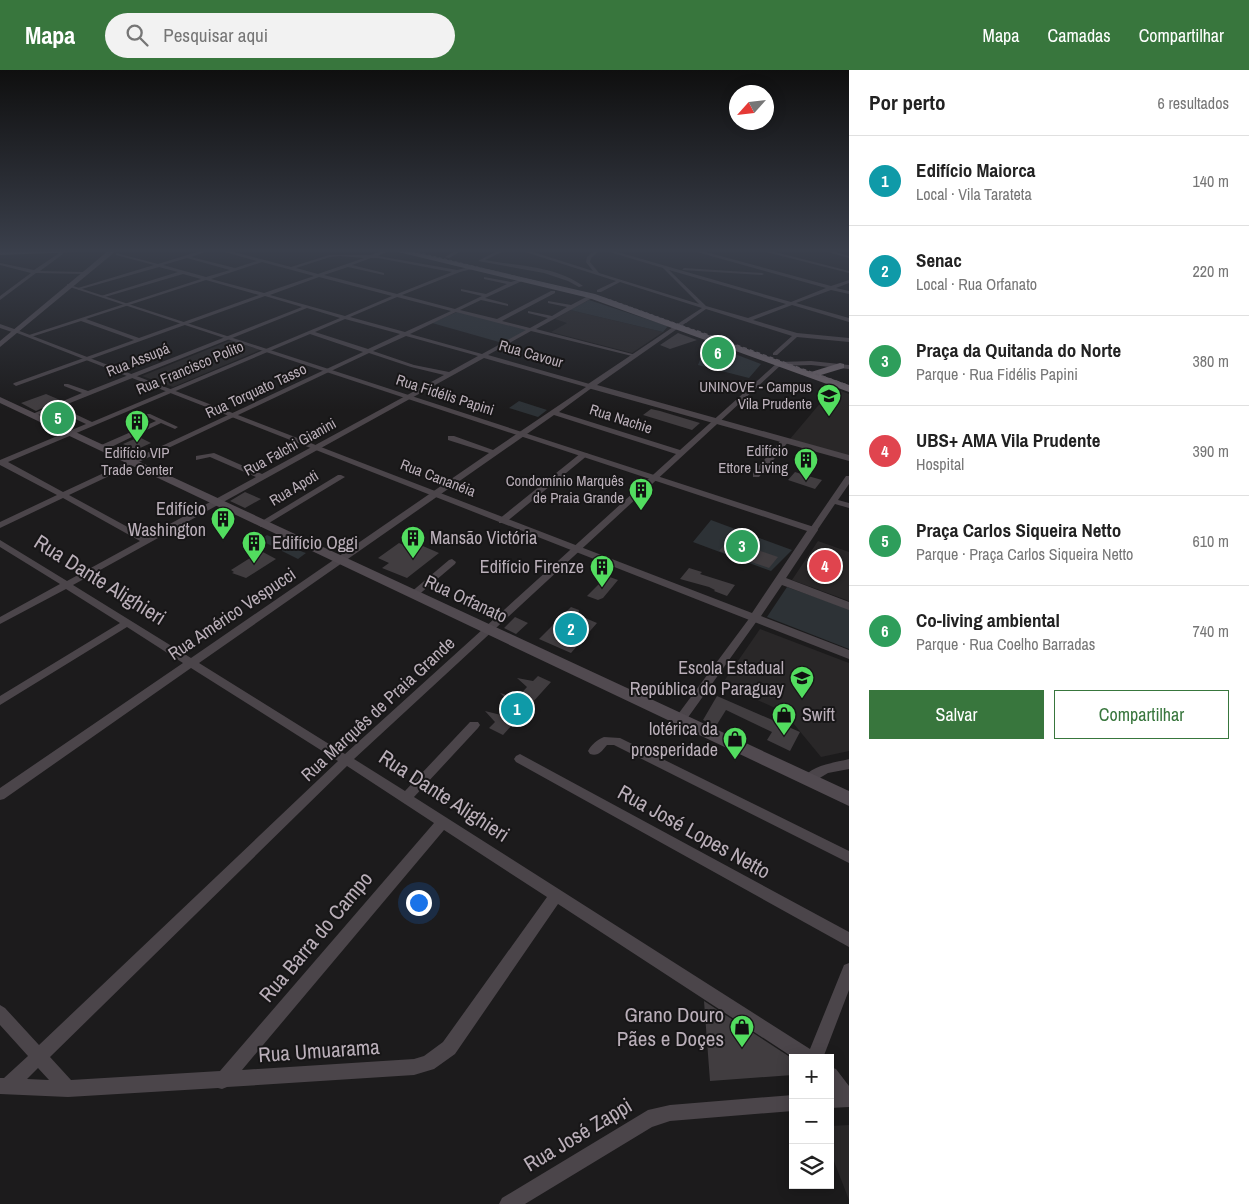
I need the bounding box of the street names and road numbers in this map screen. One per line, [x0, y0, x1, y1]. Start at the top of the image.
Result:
street label: Rua Cavour [497, 334, 566, 373]
street label: Rua Francisco Polito [133, 335, 247, 400]
street label: Rua Assupá [103, 337, 173, 382]
street label: Rua Torquato Tasso [202, 358, 310, 423]
street label: Rua Fidélis Papini [393, 369, 497, 420]
street label: Rua Nachie [587, 399, 655, 439]
street label: Rua Falchi Gianini [240, 412, 340, 481]
street label: Rua Cananéia [397, 454, 479, 502]
street label: Rua Apoti [265, 465, 322, 510]
street label: Rua Dante Alighieri [29, 527, 172, 632]
street label: Rua Américo Vespucci [163, 561, 301, 666]
street label: Rua Orfanato [421, 568, 512, 629]
street label: Rua Marquês de Praia Grande [295, 631, 460, 787]
street label: Rua Dante Alighieri [373, 742, 515, 849]
street label: Rua José Lopes Netto [613, 778, 776, 886]
street label: Rua Barra do Campo [252, 865, 379, 1008]
street label: Rua Umuarama [257, 1032, 381, 1069]
street label: Rua José Zappi [518, 1091, 637, 1178]

